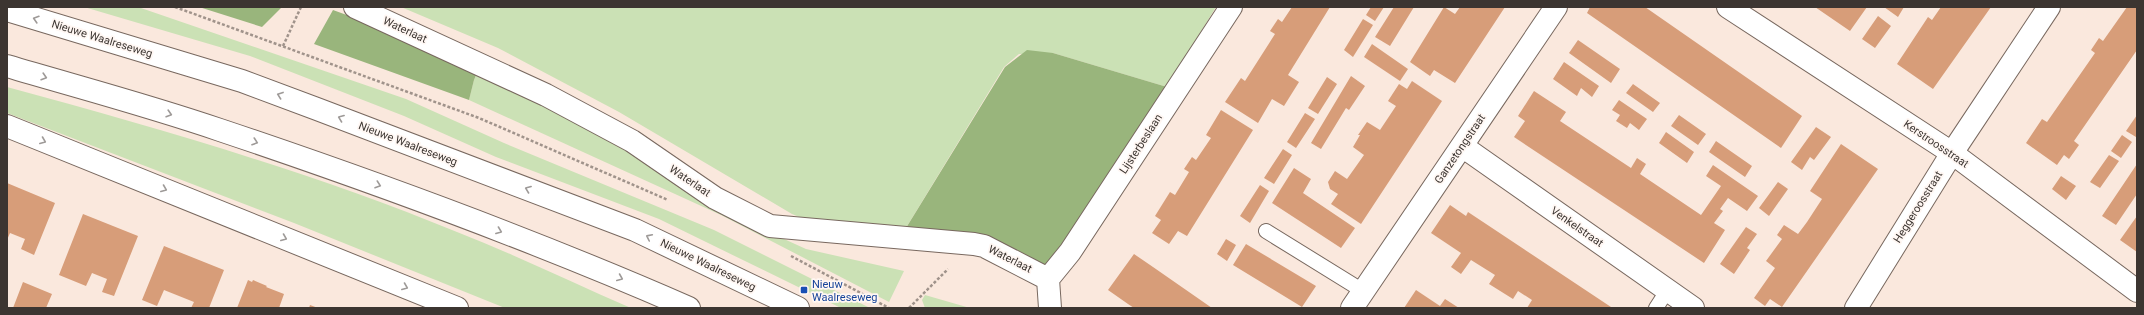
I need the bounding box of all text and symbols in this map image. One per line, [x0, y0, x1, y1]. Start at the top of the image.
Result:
street label: Waterlaat [381, 14, 429, 46]
one-way arrow [33, 15, 40, 24]
street label: Nieuwe Waalreseweg [50, 17, 154, 61]
one-way arrow [41, 72, 48, 81]
one-way arrow [277, 92, 284, 100]
one-way arrow [165, 109, 172, 118]
street label: Ganzetongstraat [1432, 111, 1488, 186]
street label: Lijsterbeslaan [1117, 112, 1165, 176]
one-way arrow [338, 114, 345, 122]
street label: Kerstroosstraat [1901, 117, 1971, 171]
street label: Nieuwe Waalreseweg [357, 119, 459, 169]
one-way arrow [40, 136, 47, 144]
one-way arrow [251, 138, 258, 146]
street label: Waterlaat [667, 162, 713, 200]
street label: Heggeroosstraat [1891, 168, 1945, 245]
one-way arrow [374, 181, 381, 189]
one-way arrow [160, 185, 167, 193]
one-way arrow [524, 186, 531, 194]
street label: Venkelstraat [1548, 204, 1606, 250]
one-way arrow [496, 227, 503, 235]
one-way arrow [281, 234, 288, 242]
one-way arrow [646, 234, 653, 242]
street label: Nieuwe Waalreseweg [658, 236, 758, 294]
street label: Waterlaat [986, 243, 1034, 276]
one-way arrow [616, 273, 624, 281]
place label: Nieuw Waalreseweg [812, 278, 877, 304]
one-way arrow [401, 282, 408, 290]
marker: Nieuw Waalreseweg [799, 285, 809, 295]

